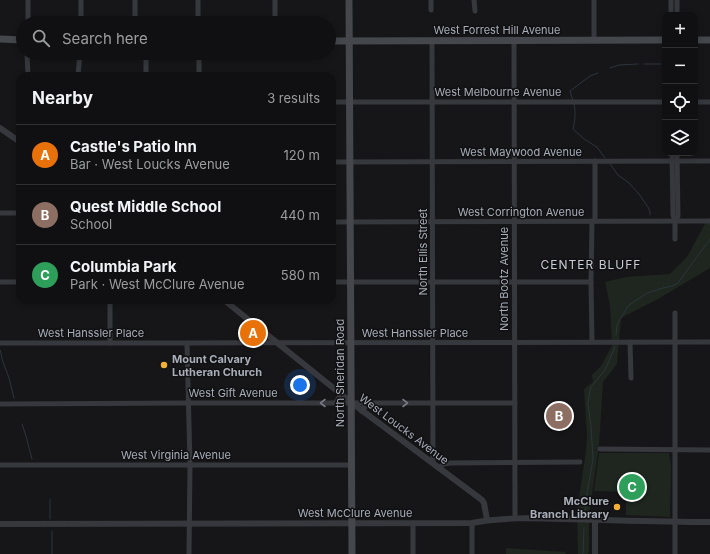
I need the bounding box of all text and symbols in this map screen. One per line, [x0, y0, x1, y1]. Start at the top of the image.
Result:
map controls [662, 12, 698, 156]
button: + [662, 12, 698, 48]
search box [16, 16, 336, 60]
street label: West Forrest Hill Avenue [434, 23, 560, 37]
icon: search [30, 27, 52, 49]
text: Search here [62, 29, 148, 48]
button: − [662, 48, 698, 84]
button: locate [662, 84, 698, 120]
street label: West Melbourne Avenue [435, 85, 562, 99]
text: Nearby [32, 88, 93, 108]
text: 3 results [267, 90, 320, 106]
button: layers [662, 120, 698, 156]
text: Castle's Patio Inn [70, 137, 197, 156]
street label: West Maywood Avenue [460, 145, 582, 159]
text: A [40, 147, 50, 163]
text: 120 m [284, 147, 320, 163]
text: Bar · West Loucks Avenue [70, 156, 230, 172]
text: Quest Middle School [70, 197, 221, 216]
street label: West Corrington Avenue [458, 205, 584, 219]
text: B [41, 207, 49, 223]
text: 440 m [280, 207, 320, 223]
street label: North Ellis Street [416, 208, 430, 295]
text: School [70, 216, 112, 232]
street label: North Bootz Avenue [497, 227, 511, 331]
text: Columbia Park [70, 257, 176, 276]
district label: CENTER BLUFF [541, 257, 641, 272]
text: C [40, 267, 50, 283]
text: 580 m [281, 267, 320, 283]
text: Park · West McClure Avenue [70, 276, 244, 292]
pin: A [240, 318, 266, 348]
street label: North Sheridan Road [333, 319, 347, 427]
street label: West Hanssler Place [38, 326, 144, 340]
street label: West Hanssler Place [362, 326, 468, 340]
place label: Mount Calvary Lutheran Church [172, 352, 262, 379]
marker: Mount Calvary Lutheran Church [159, 360, 169, 370]
your location [290, 375, 310, 395]
street label: West Gift Avenue [188, 386, 278, 400]
street label: West Loucks Avenue [357, 391, 451, 467]
one-way arrow [320, 399, 326, 407]
one-way arrow [402, 399, 408, 407]
pin: B [546, 401, 572, 431]
street label: West Virginia Avenue [121, 448, 231, 462]
pin: C [619, 472, 645, 502]
place label: McClure Branch Library [530, 494, 609, 521]
marker: McClure Branch Library [612, 502, 622, 512]
street label: West McClure Avenue [298, 506, 412, 520]

